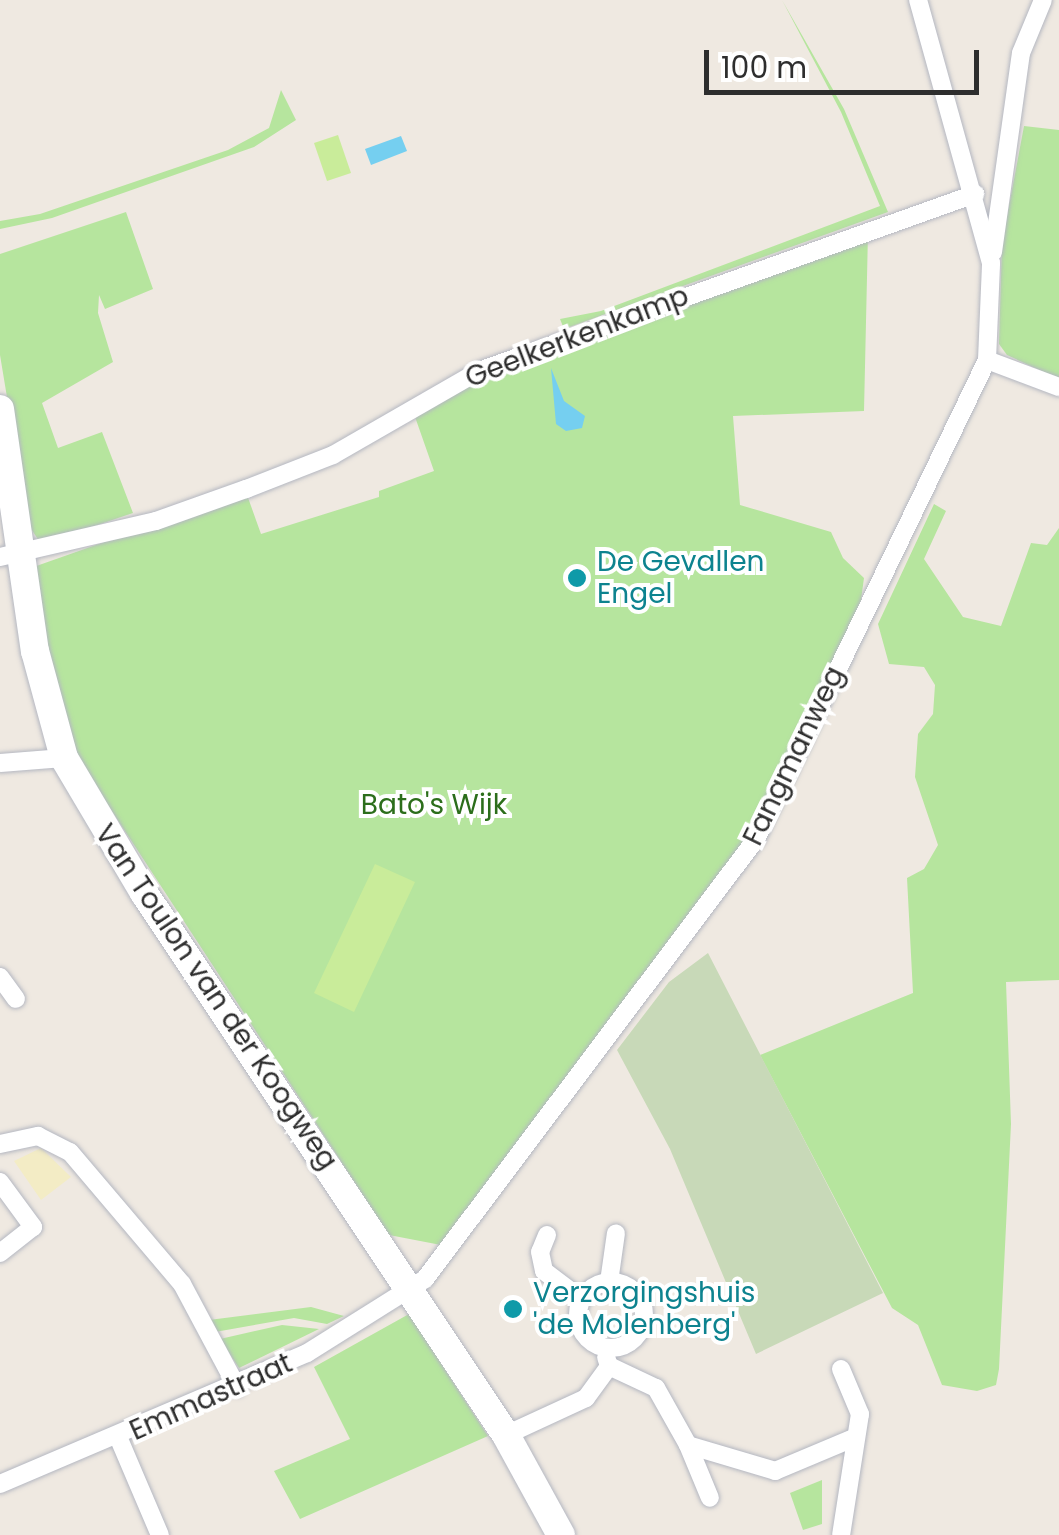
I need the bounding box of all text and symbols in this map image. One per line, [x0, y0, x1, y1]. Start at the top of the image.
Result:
scale bar [709, 30, 984, 92]
text: 100 m [721, 46, 807, 89]
street label: Geelkerkenkamp [461, 279, 693, 395]
place label: De Gevallen Engel [597, 545, 764, 611]
marker: De Gevallen Engel [566, 567, 588, 589]
street label: Fangmanweg [736, 661, 852, 851]
park label: Bato's Wijk [361, 788, 507, 822]
street label: Van Toulon van der Koogweg [88, 818, 344, 1176]
place label: Verzorgingshuis 'de Molenberg' [533, 1276, 755, 1342]
marker: Verzorgingshuis 'de Molenberg' [502, 1298, 524, 1320]
street label: Emmastraat [125, 1346, 297, 1448]

